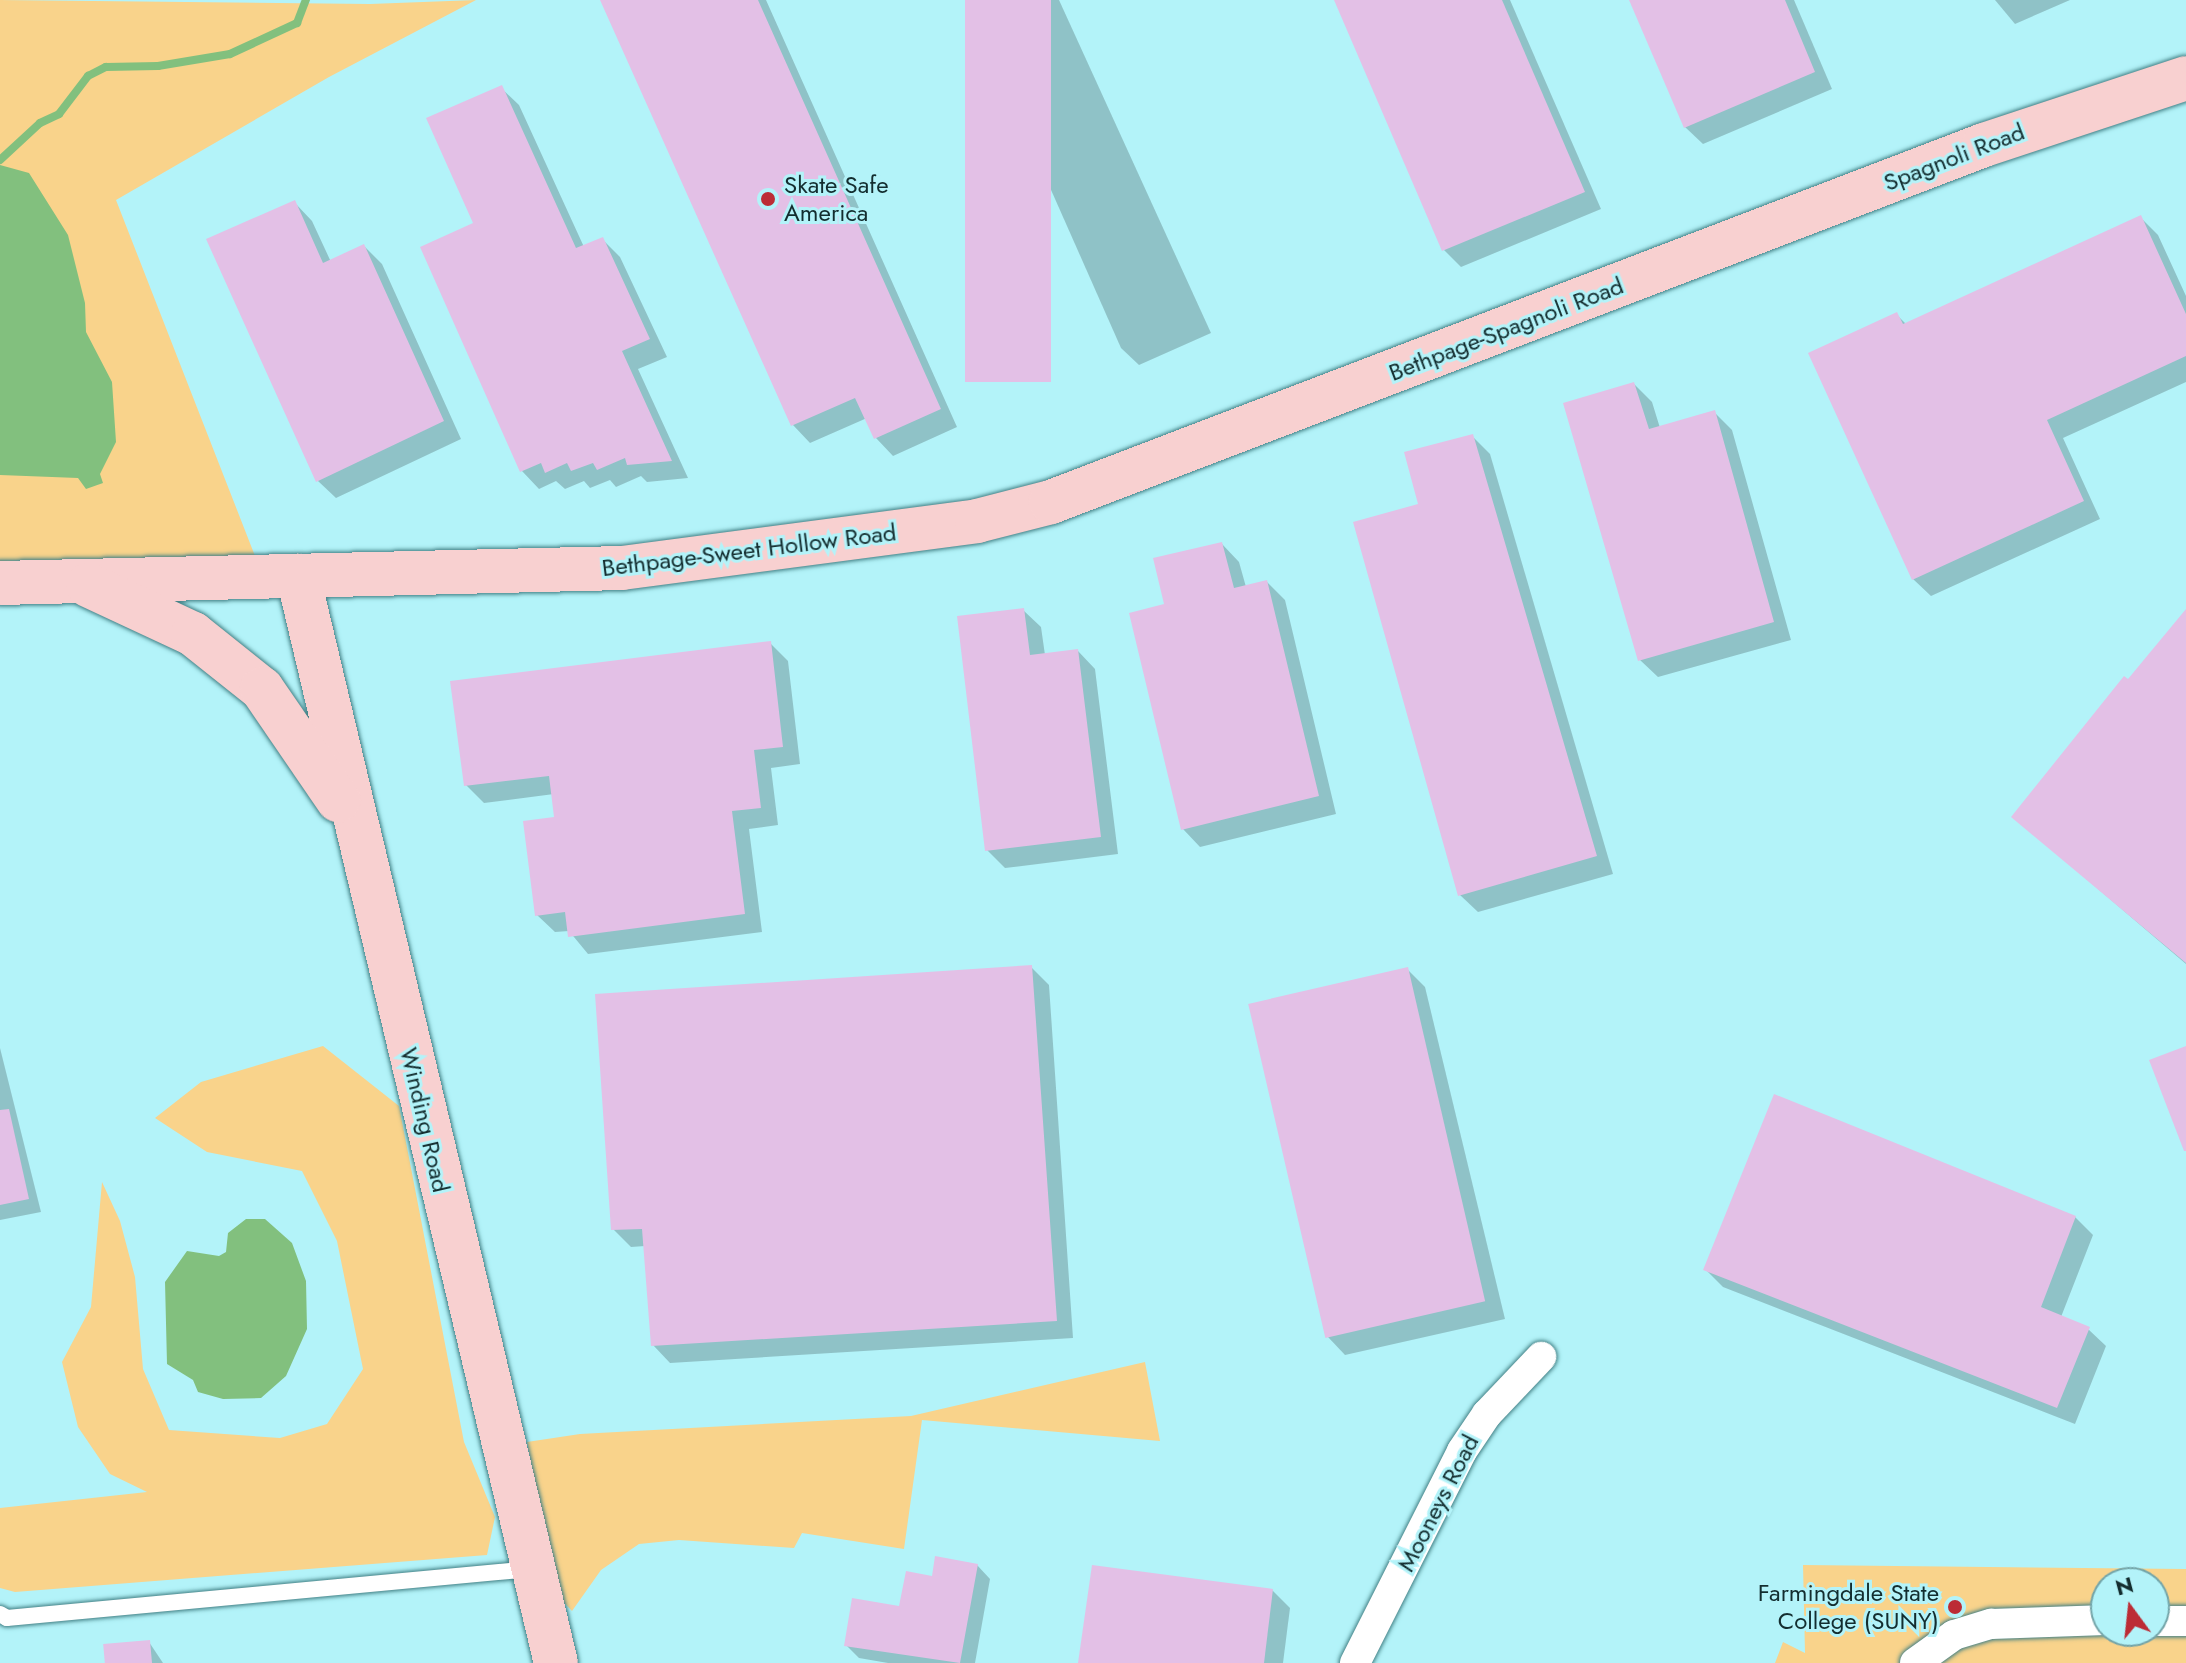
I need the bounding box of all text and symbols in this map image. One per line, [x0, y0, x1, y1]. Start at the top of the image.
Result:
street label: Spagnoli Road [1880, 117, 2028, 197]
place label: Skate Safe America [784, 171, 888, 227]
marker: Skate Safe America [759, 190, 777, 208]
street label: Bethpage-Spagnoli Road [1385, 271, 1627, 387]
street label: Bethpage-Sweet Hollow Road [600, 518, 898, 582]
street label: Winding Road [394, 1045, 456, 1195]
street label: Mooneys Road [1391, 1430, 1485, 1576]
north arrow [2090, 1567, 2170, 1647]
text: N [2112, 1568, 2137, 1603]
place label: Farmingdale State College (SUNY) [1758, 1579, 1939, 1635]
marker: Farmingdale State College (SUNY) [1946, 1598, 1964, 1616]

